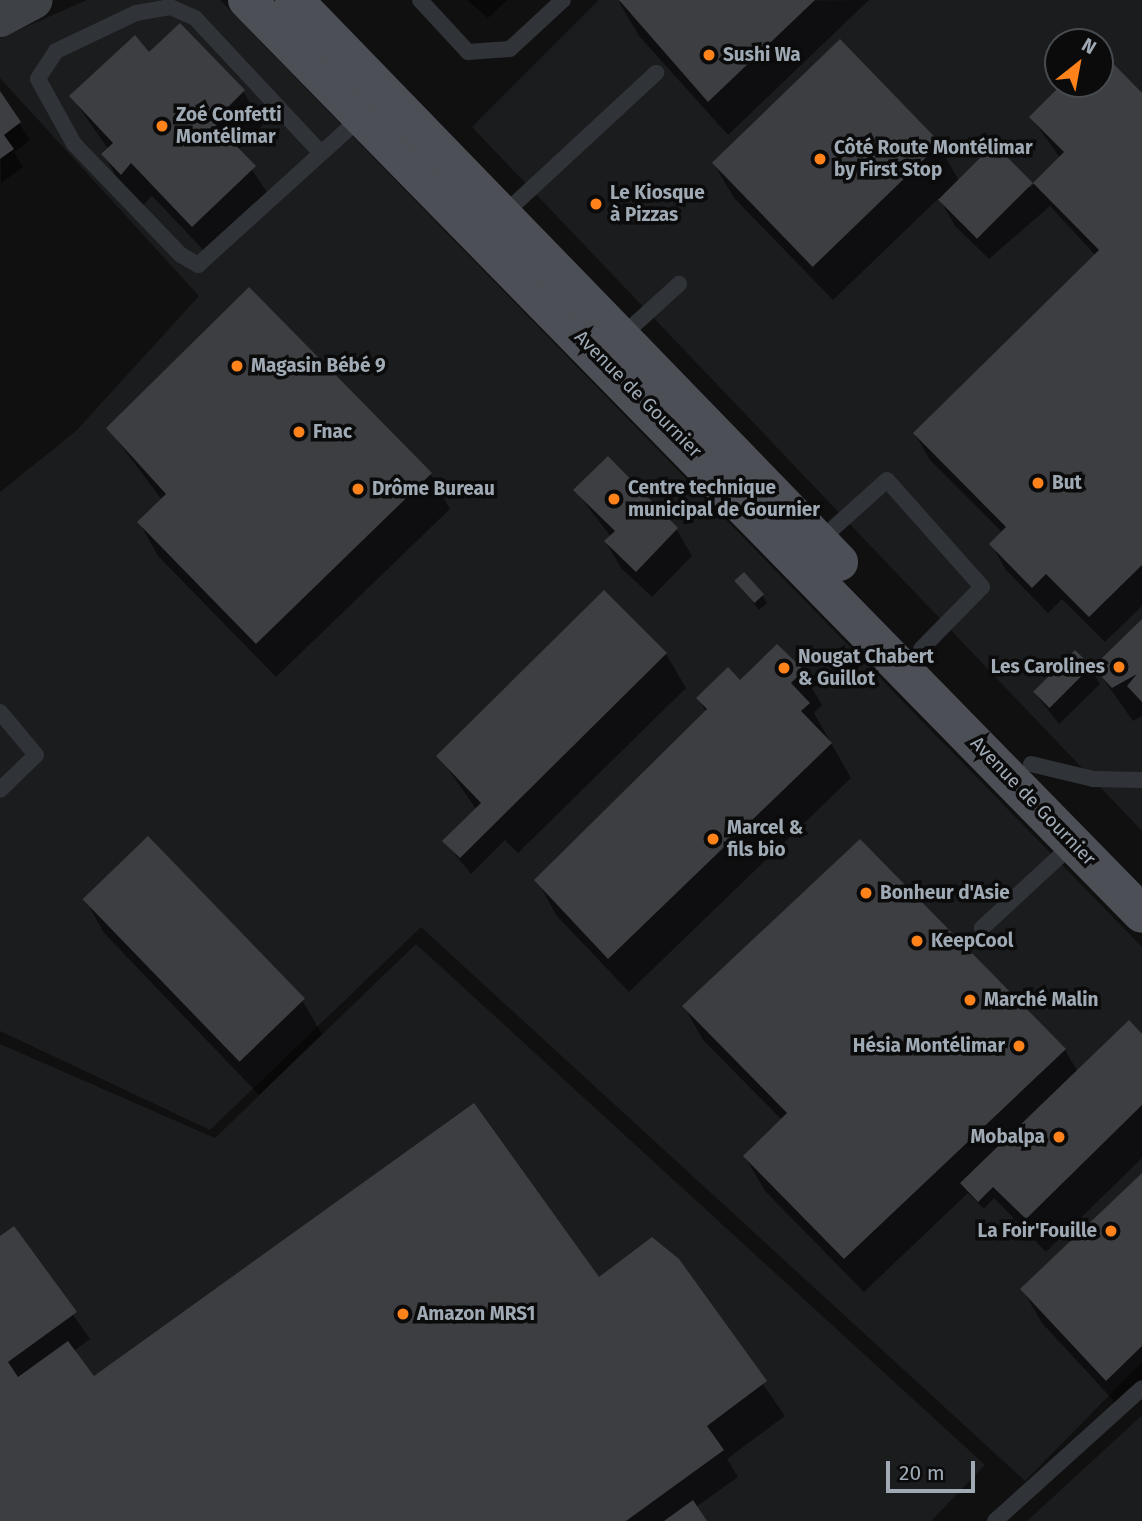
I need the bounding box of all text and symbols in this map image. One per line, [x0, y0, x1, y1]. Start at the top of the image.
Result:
north arrow [1044, 28, 1114, 98]
text: N [1078, 33, 1100, 59]
place label: Sushi Wa [723, 44, 801, 66]
marker: Sushi Wa [701, 47, 717, 63]
place label: Zoé Confetti Montélimar [176, 104, 282, 148]
marker: Zoé Confetti Montélimar [154, 118, 170, 134]
place label: Côté Route Montélimar by First Stop [834, 137, 1033, 181]
marker: Côté Route Montélimar by First Stop [812, 151, 828, 167]
place label: Le Kiosque à Pizzas [610, 182, 705, 226]
marker: Le Kiosque à Pizzas [588, 196, 604, 212]
street label: Avenue de Gournier [570, 326, 706, 462]
place label: Magasin Bébé 9 [251, 355, 386, 377]
marker: Magasin Bébé 9 [229, 358, 245, 374]
place label: Fnac [313, 421, 352, 443]
marker: Fnac [291, 424, 307, 440]
place label: But [1052, 472, 1082, 494]
marker: But [1030, 475, 1046, 491]
place label: Centre technique municipal de Gournier [628, 477, 820, 521]
place label: Drôme Bureau [372, 478, 495, 500]
marker: Drôme Bureau [350, 481, 366, 497]
marker: Centre technique municipal de Gournier [606, 491, 622, 507]
place label: Nougat Chabert & Guillot [798, 646, 934, 690]
place label: Les Carolines [991, 656, 1105, 678]
marker: Les Carolines [1111, 659, 1127, 675]
marker: Nougat Chabert & Guillot [776, 660, 792, 676]
street label: Avenue de Gournier [966, 732, 1100, 870]
place label: Marcel & fils bio [727, 817, 803, 861]
marker: Marcel & fils bio [705, 831, 721, 847]
place label: Bonheur d'Asie [880, 882, 1010, 904]
marker: Bonheur d'Asie [858, 885, 874, 901]
place label: KeepCool [931, 930, 1013, 952]
marker: KeepCool [909, 933, 925, 949]
place label: Marché Malin [984, 989, 1099, 1011]
marker: Marché Malin [962, 992, 978, 1008]
place label: Hésia Montélimar [853, 1035, 1005, 1057]
marker: Hésia Montélimar [1011, 1038, 1027, 1054]
place label: Mobalpa [970, 1126, 1045, 1148]
marker: Mobalpa [1051, 1129, 1067, 1145]
place label: La Foir'Fouille [978, 1220, 1097, 1242]
marker: La Foir'Fouille [1103, 1223, 1119, 1239]
place label: Amazon MRS1 [417, 1303, 535, 1325]
marker: Amazon MRS1 [395, 1306, 411, 1322]
scale bar [890, 1448, 979, 1492]
text: 20 m [899, 1460, 945, 1486]

